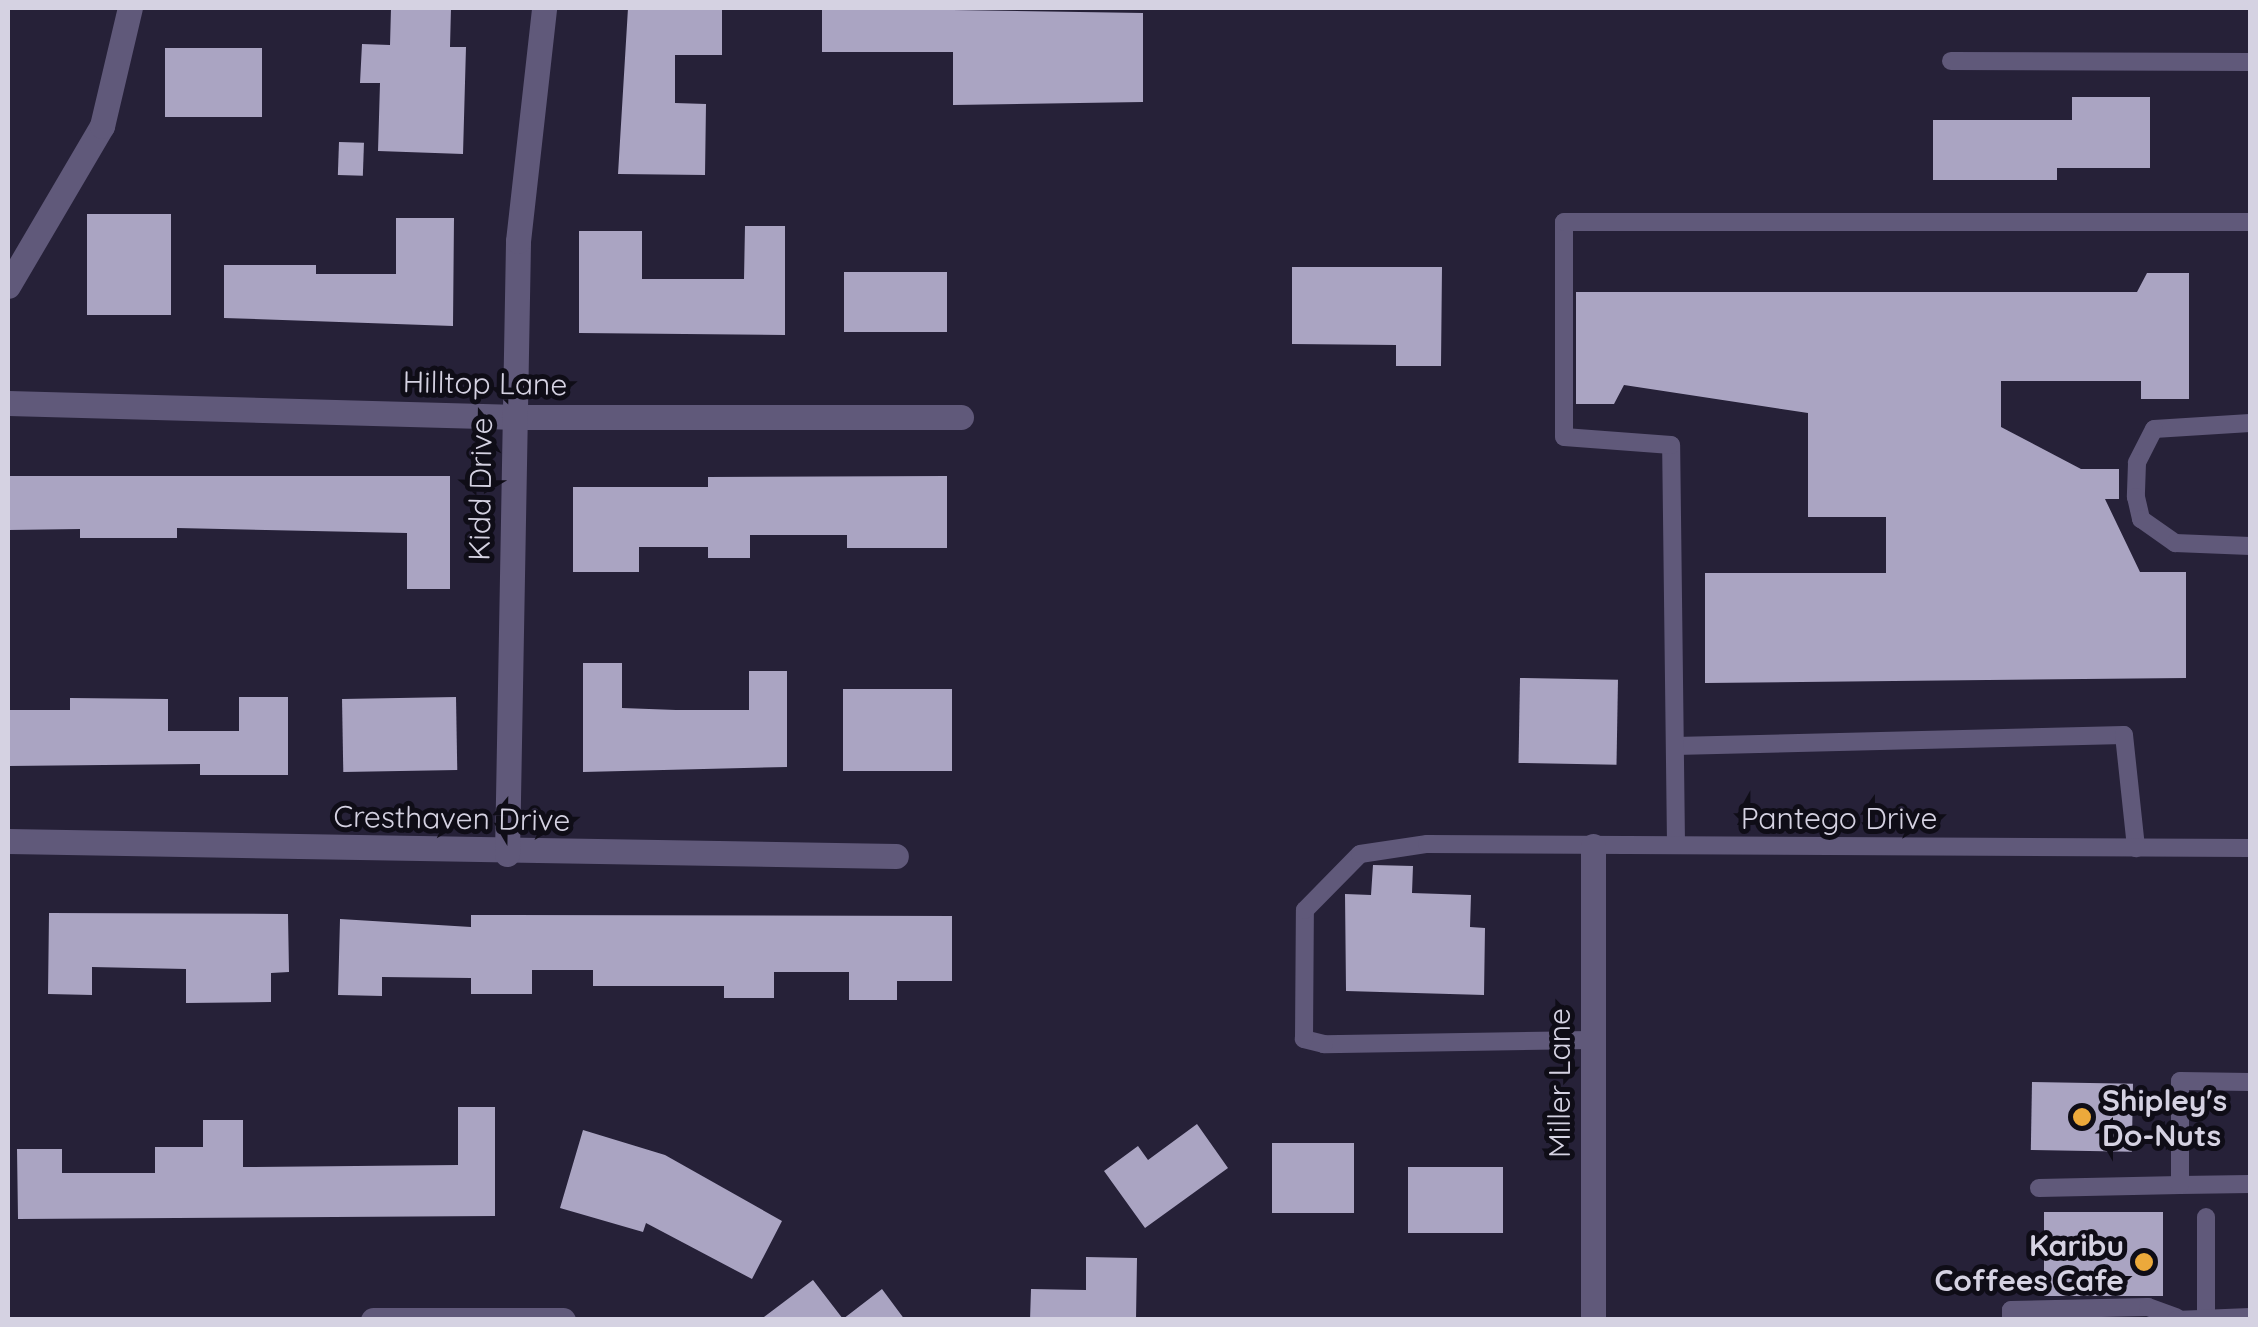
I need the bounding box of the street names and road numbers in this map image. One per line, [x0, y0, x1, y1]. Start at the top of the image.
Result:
street label: Hilltop Lane [402, 364, 568, 402]
street label: Kidd Drive [461, 417, 499, 561]
street label: Cresthaven Drive [333, 798, 571, 838]
street label: Pantego Drive [1741, 800, 1937, 836]
street label: Miller Lane [1541, 1008, 1577, 1158]

